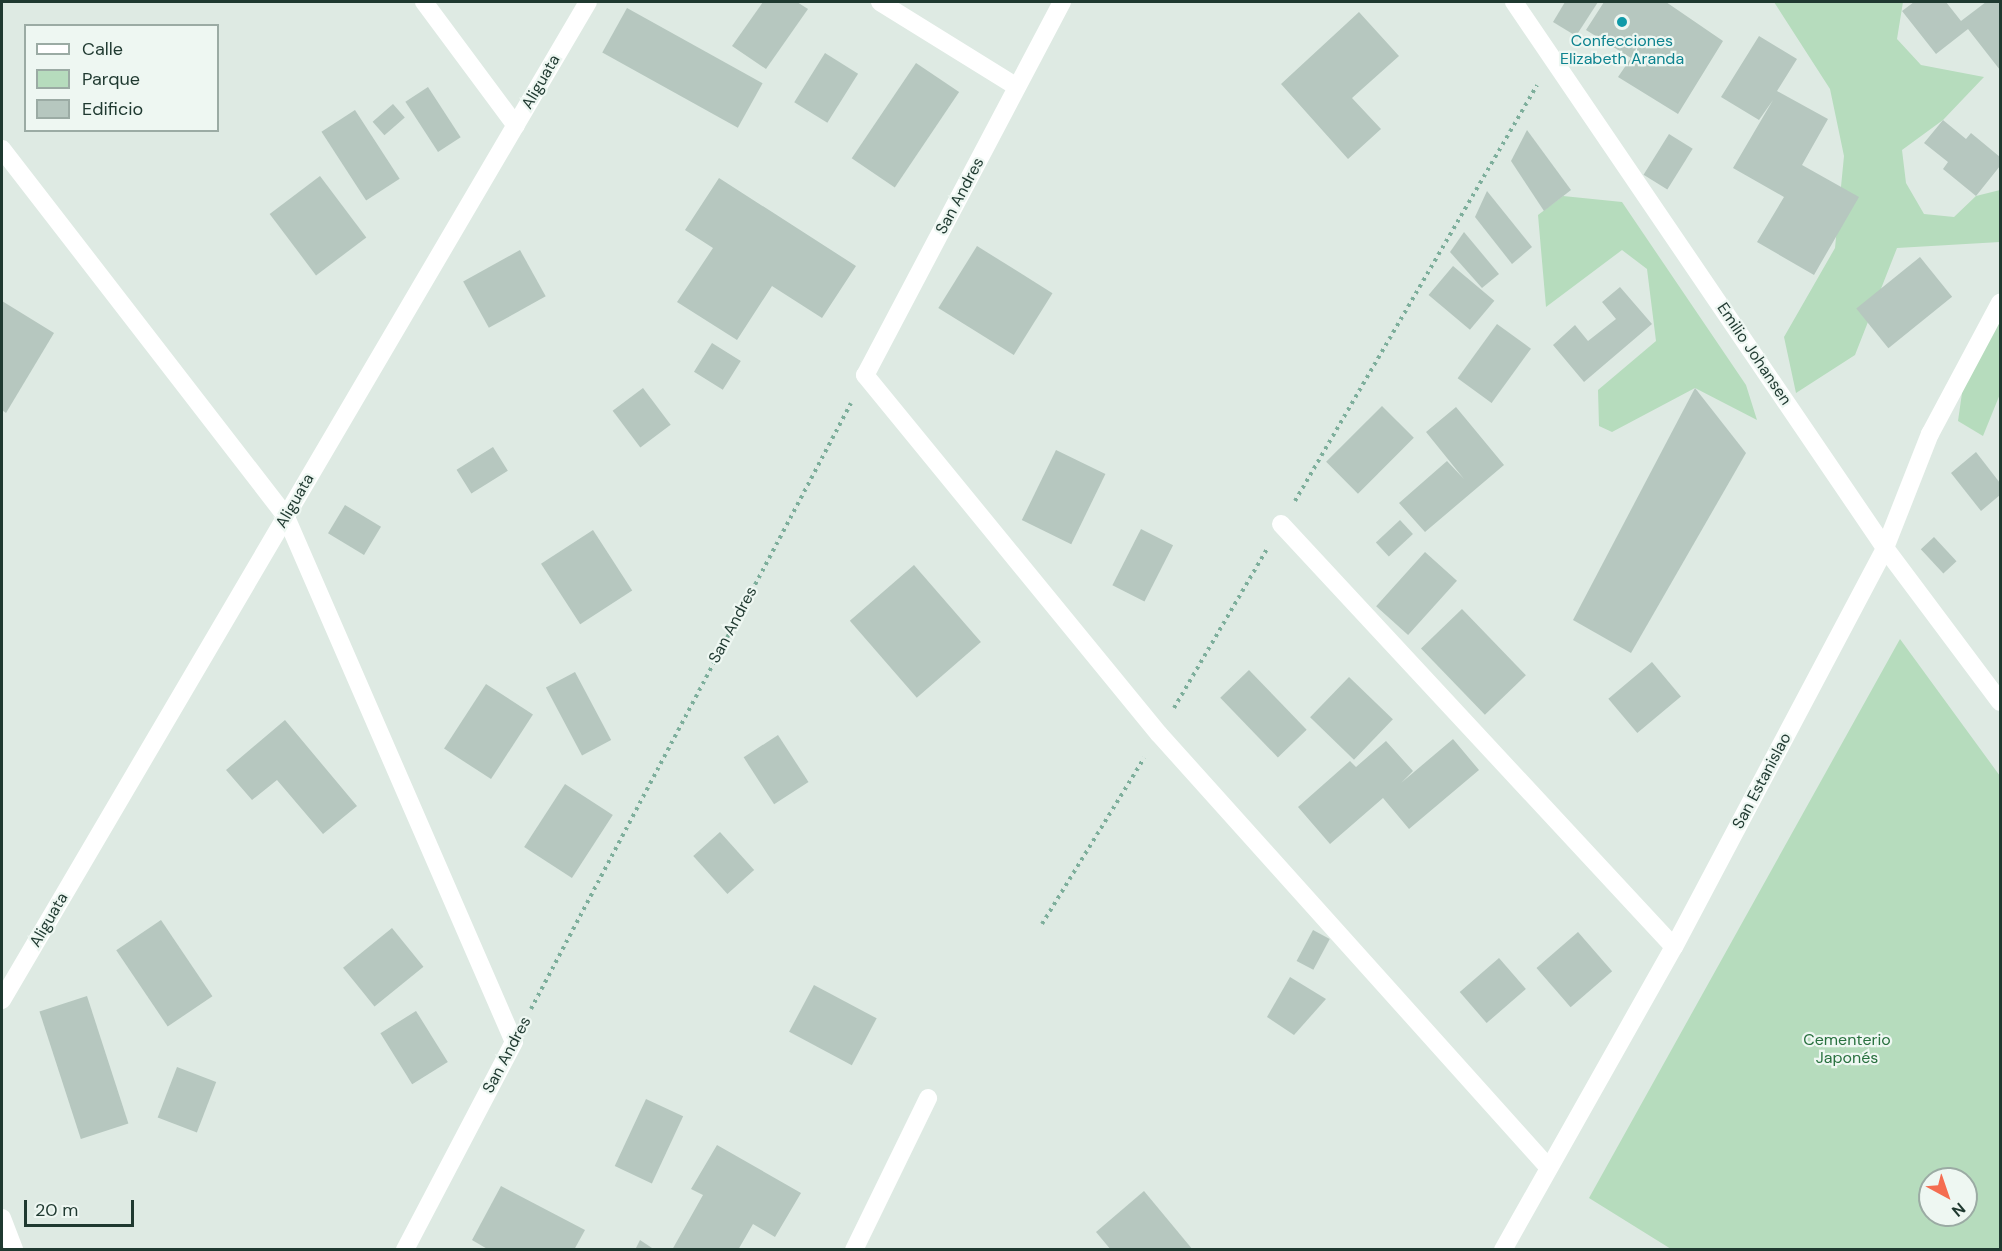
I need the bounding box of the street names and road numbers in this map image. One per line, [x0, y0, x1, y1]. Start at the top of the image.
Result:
street label: Aliguata [518, 51, 564, 113]
street label: San Andres [932, 154, 988, 238]
street label: Emilio Johansen [1713, 299, 1795, 409]
street label: Aliguata [272, 470, 318, 532]
street label: San Andres [705, 583, 761, 667]
street label: San Estanislao [1729, 730, 1795, 832]
street label: Aliguata [26, 889, 72, 951]
street label: San Andres [479, 1013, 535, 1097]

